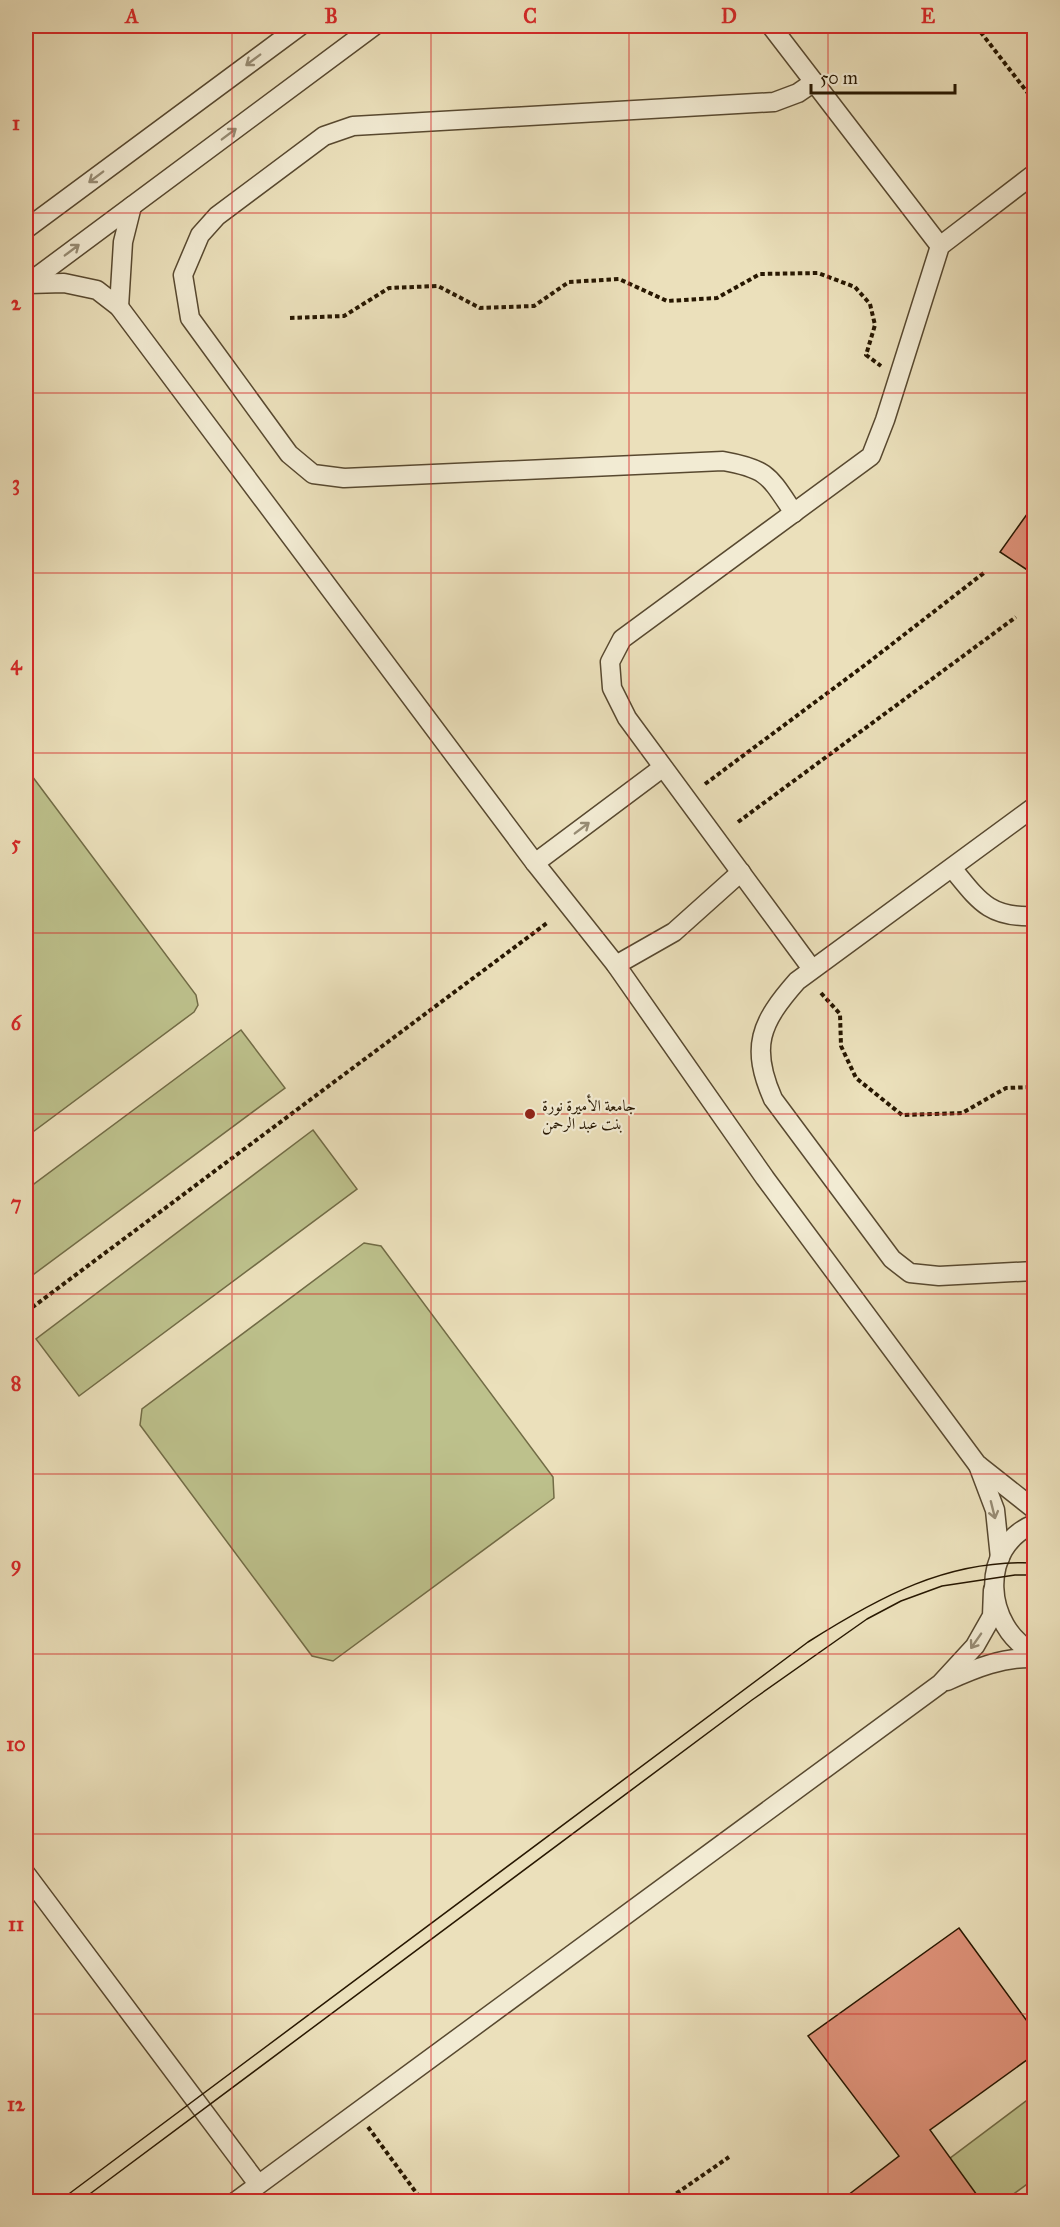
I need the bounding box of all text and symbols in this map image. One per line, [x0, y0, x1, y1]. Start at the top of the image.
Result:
text: A [123, 4, 139, 28]
text: B [324, 4, 338, 28]
text: C [523, 4, 537, 28]
text: D [721, 4, 737, 28]
text: E [921, 4, 936, 28]
one-way arrow [246, 54, 262, 67]
scale bar [811, 57, 955, 95]
text: 50 m [820, 67, 858, 89]
text: 1 [12, 111, 20, 135]
one-way arrow [220, 128, 236, 140]
one-way arrow [89, 170, 105, 183]
one-way arrow [64, 244, 80, 257]
text: 2 [11, 291, 22, 315]
text: 3 [12, 471, 20, 496]
text: 4 [10, 651, 22, 676]
one-way arrow [574, 822, 590, 834]
text: 5 [11, 831, 21, 855]
text: 6 [11, 1011, 23, 1035]
place label: جامعة الأميرة نورة بنت عبد الرحمن [542, 1094, 636, 1135]
marker: جامعة الأميرة نورة بنت عبد الرحمن [523, 1107, 537, 1121]
text: 7 [11, 1191, 22, 1215]
text: 8 [11, 1371, 21, 1395]
one-way arrow [988, 1500, 1000, 1519]
text: 9 [11, 1552, 21, 1577]
one-way arrow [970, 1633, 983, 1650]
text: 10 [6, 1732, 26, 1756]
text: 11 [8, 1912, 24, 1936]
text: 12 [7, 2092, 26, 2116]

